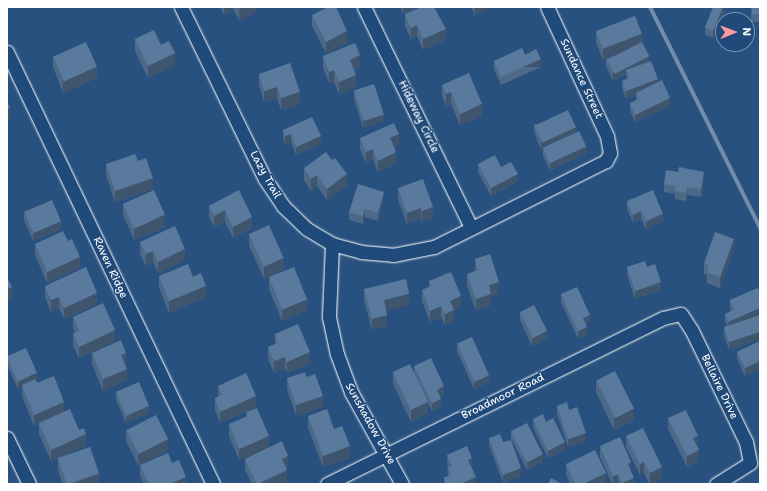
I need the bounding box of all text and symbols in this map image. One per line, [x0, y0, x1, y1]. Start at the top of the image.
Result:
north arrow [715, 12, 755, 52]
text: N [739, 27, 754, 36]
street label: Sundance Street [557, 37, 605, 121]
street label: Hideway Circle [395, 79, 441, 155]
street label: Lazy Trail [246, 149, 284, 201]
street label: Raven Ridge [90, 235, 130, 301]
street label: Bellaire Drive [698, 352, 740, 422]
street label: Broadmoor Road [459, 371, 547, 423]
street label: Sunshadow Drive [342, 381, 398, 467]

